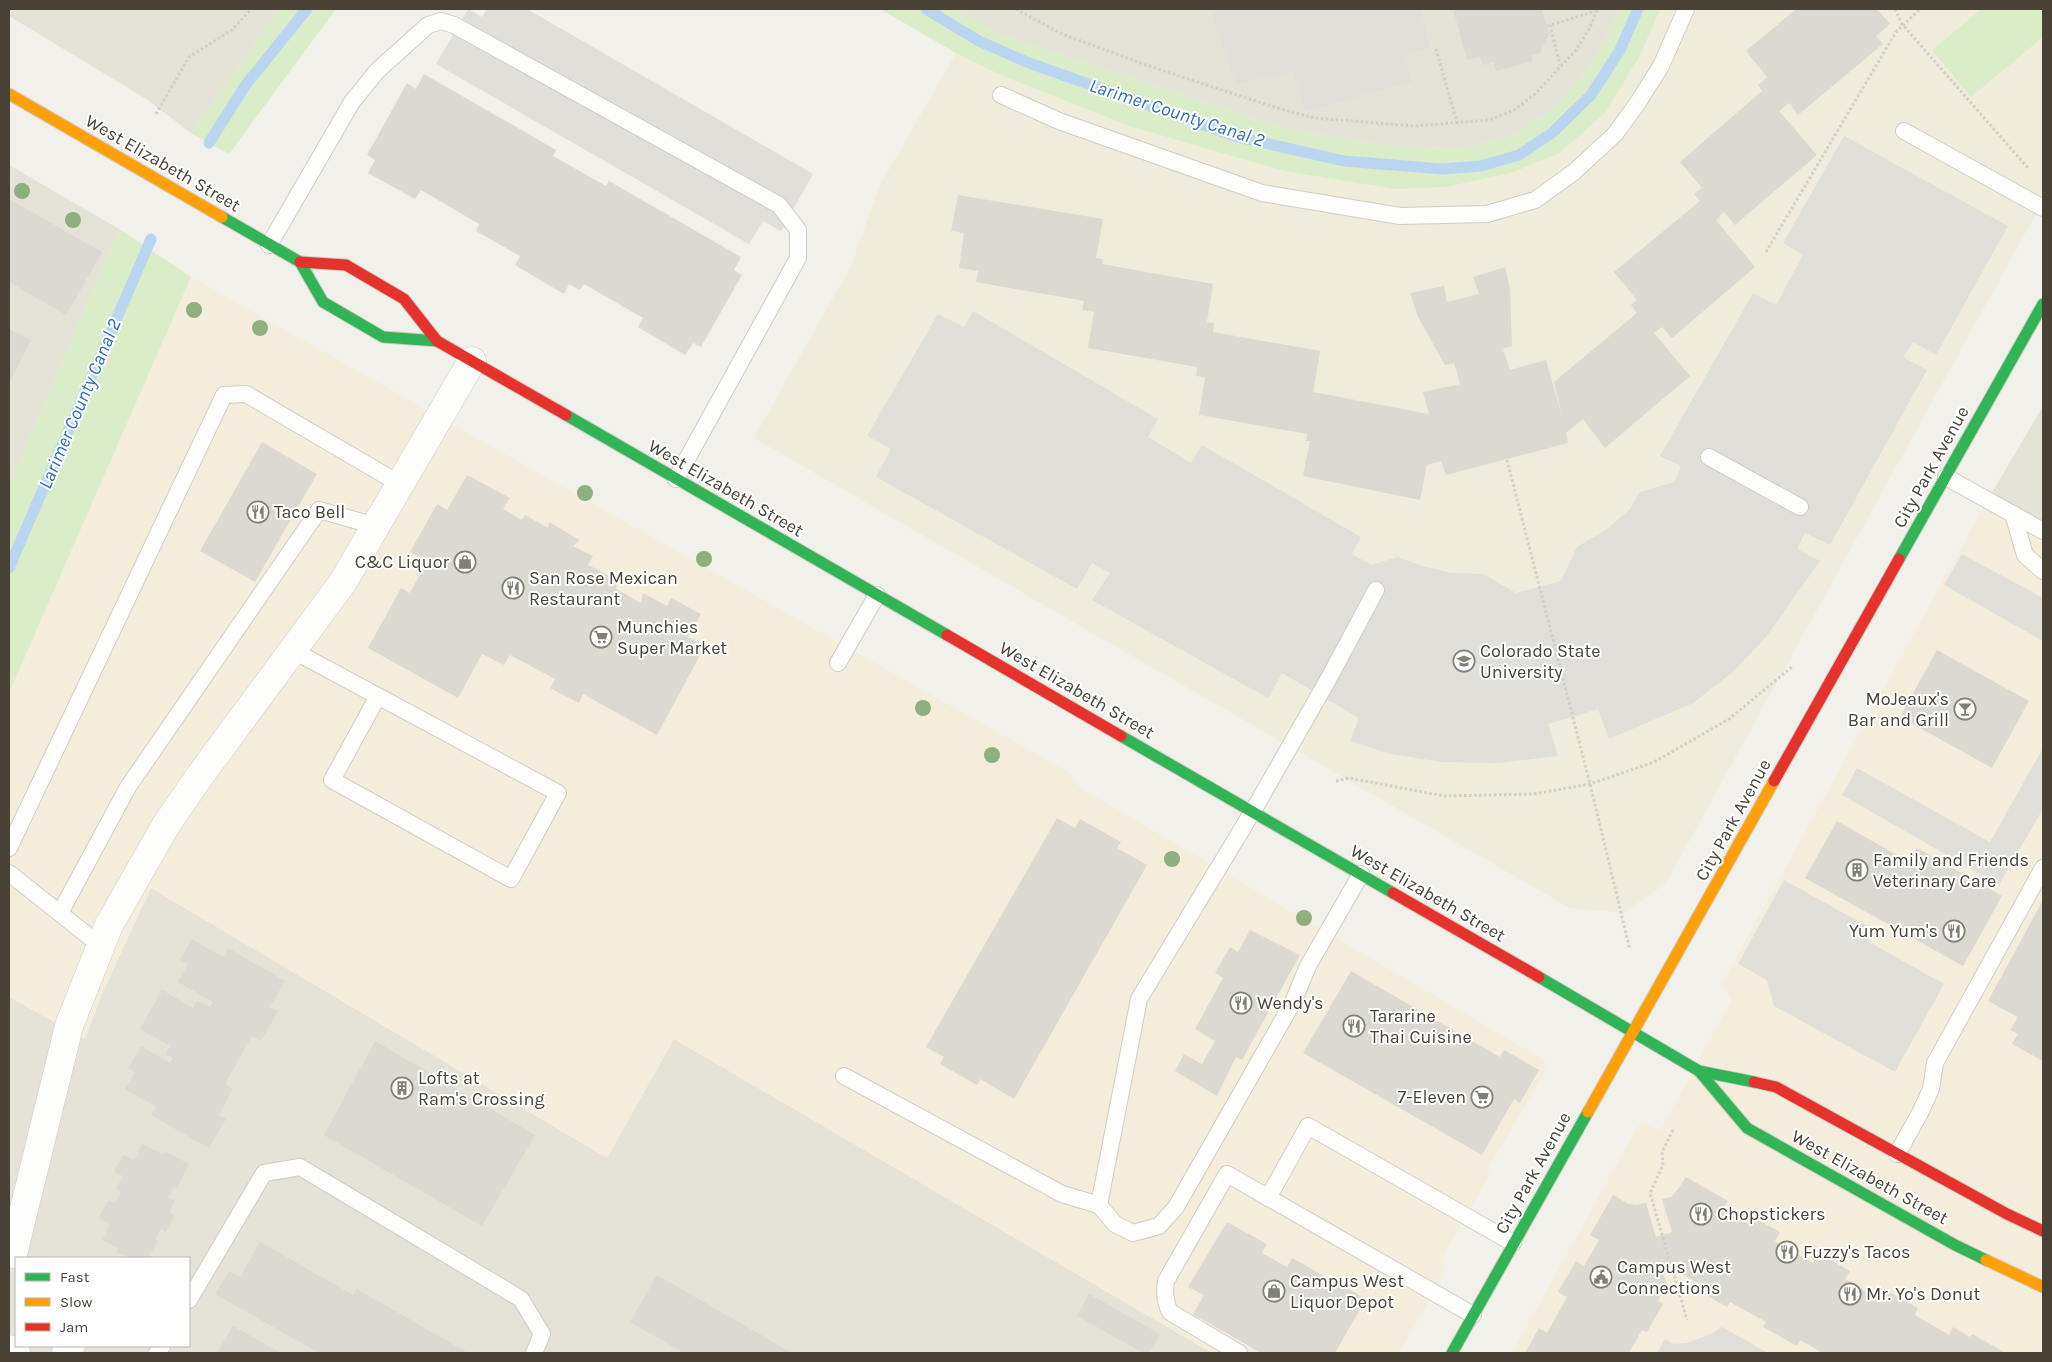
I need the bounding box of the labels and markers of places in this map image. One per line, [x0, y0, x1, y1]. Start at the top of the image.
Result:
restaurant icon: Taco Bell [246, 500, 270, 524]
place label: Taco Bell [274, 501, 345, 523]
shop icon: C&C Liquor [453, 550, 477, 574]
place label: C&C Liquor [355, 551, 449, 573]
place label: San Rose Mexican Restaurant [529, 567, 678, 610]
restaurant icon: San Rose Mexican Restaurant [501, 576, 525, 600]
place label: Munchies Super Market [617, 616, 727, 659]
supermarket icon: Munchies Super Market [589, 625, 613, 649]
place label: Colorado State University [1480, 640, 1601, 683]
school or university icon: Colorado State University [1452, 649, 1476, 673]
place label: MoJeaux's Bar and Grill [1848, 688, 1949, 731]
bar icon: MoJeaux's Bar and Grill [1953, 697, 1977, 721]
place label: Family and Friends Veterinary Care [1873, 849, 2029, 892]
building icon: Family and Friends Veterinary Care [1845, 858, 1869, 882]
restaurant icon: Yum Yum's [1942, 919, 1966, 943]
place label: Yum Yum's [1849, 920, 1938, 942]
restaurant icon: Wendy's [1229, 991, 1253, 1015]
place label: Wendy's [1257, 992, 1324, 1014]
place label: Tararine Thai Cuisine [1370, 1005, 1472, 1048]
restaurant icon: Tararine Thai Cuisine [1342, 1014, 1366, 1038]
place label: Lofts at Ram's Crossing [418, 1067, 545, 1110]
building icon: Lofts at Ram's Crossing [390, 1076, 414, 1100]
supermarket icon: 7-Eleven [1470, 1085, 1494, 1109]
place label: 7-Eleven [1398, 1086, 1466, 1108]
restaurant icon: Chopstickers [1689, 1202, 1713, 1226]
place label: Chopstickers [1717, 1203, 1826, 1225]
restaurant icon: Fuzzy's Tacos [1775, 1240, 1799, 1264]
place label: Fuzzy's Tacos [1803, 1241, 1910, 1263]
place label: Campus West Connections [1617, 1256, 1731, 1299]
public building icon: Campus West Connections [1589, 1265, 1613, 1289]
place label: Campus West Liquor Depot [1290, 1270, 1404, 1313]
shop icon: Campus West Liquor Depot [1262, 1279, 1286, 1303]
restaurant icon: Mr. Yo's Donut [1838, 1282, 1862, 1306]
place label: Mr. Yo's Donut [1866, 1283, 1980, 1305]

